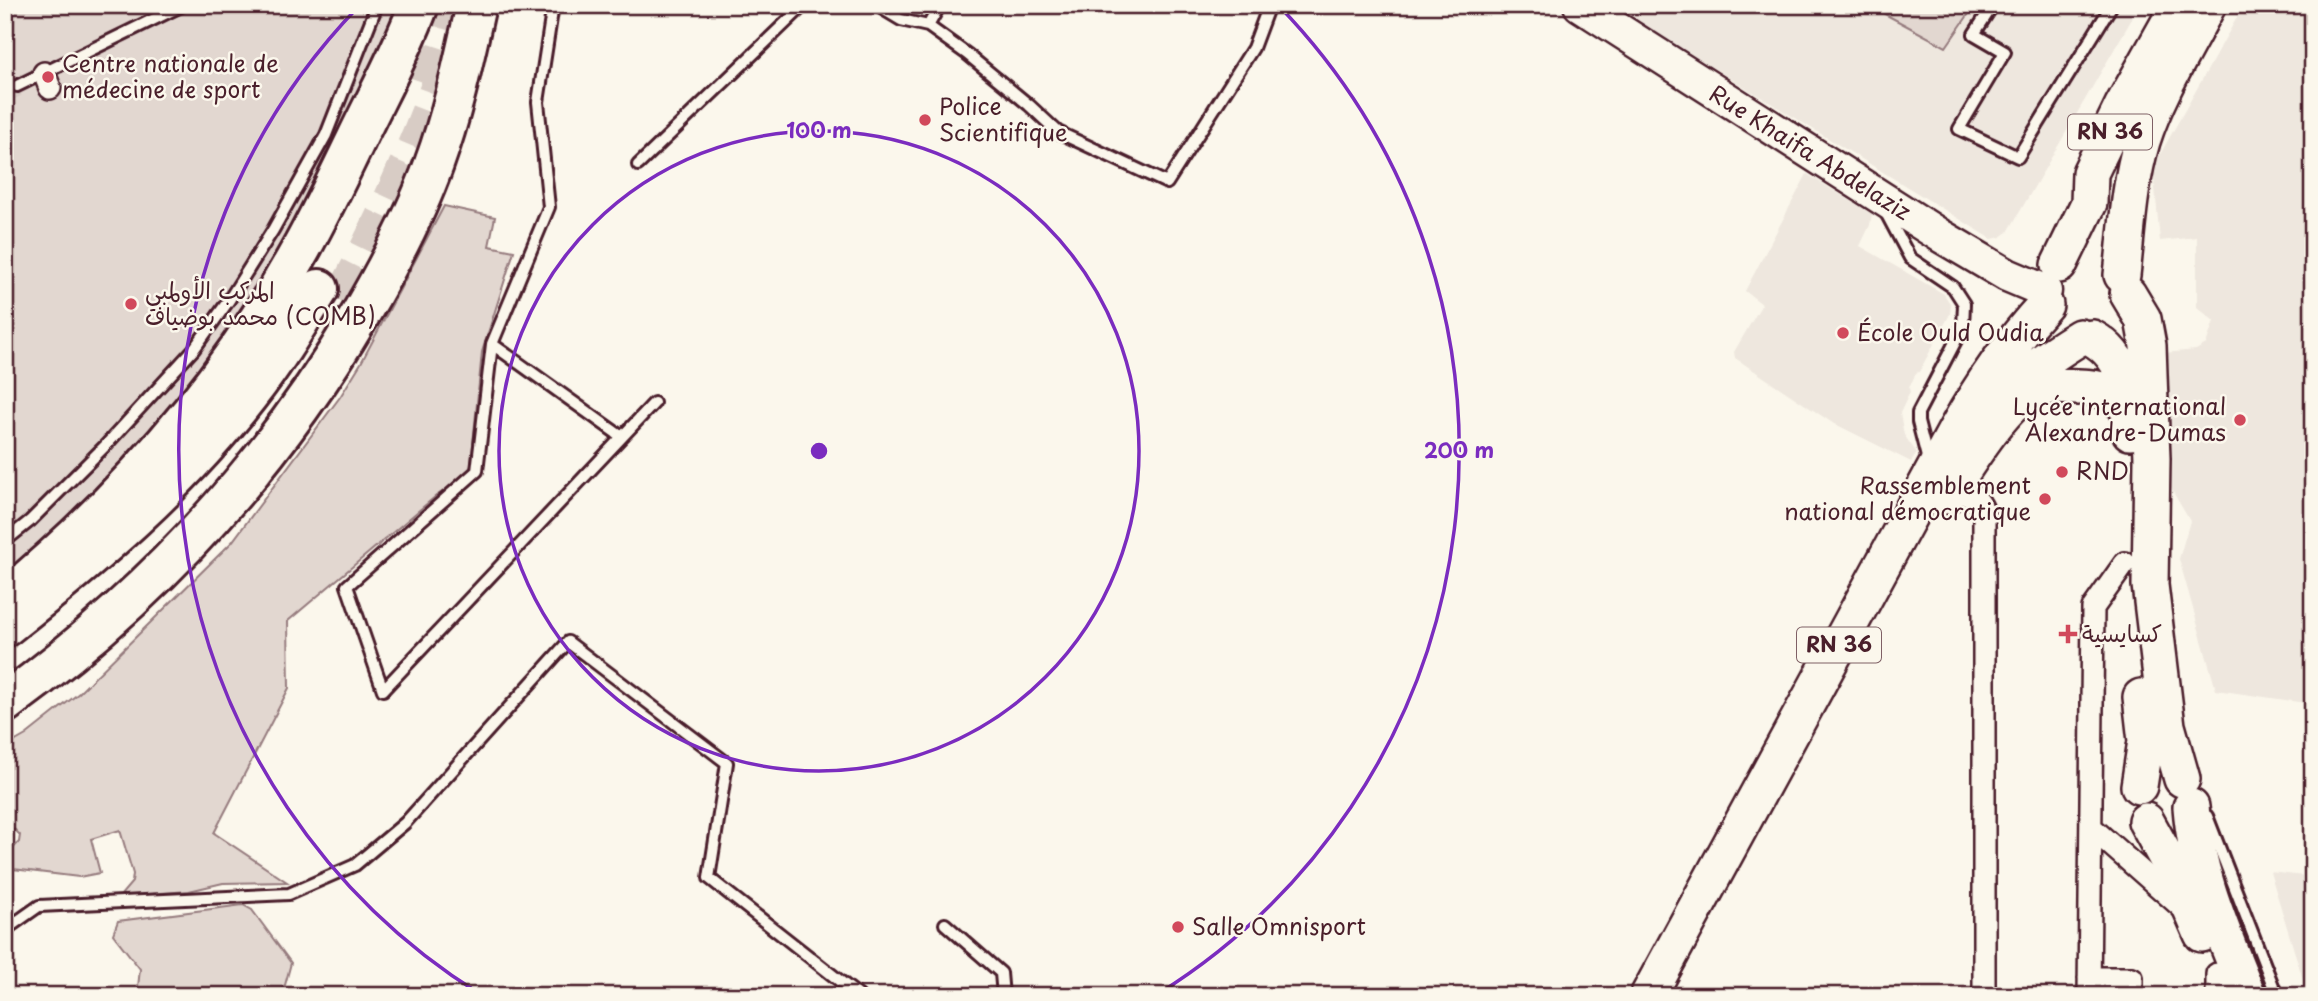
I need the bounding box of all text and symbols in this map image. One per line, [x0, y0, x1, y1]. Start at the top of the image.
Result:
place label: Centre nationale de médecine de sport [62, 45, 279, 106]
marker: Centre nationale de médecine de sport [40, 69, 56, 85]
street label: Rue Khaifa Abdelaziz [1703, 75, 1919, 228]
place label: Police Scientifique [939, 88, 1068, 149]
marker: Police Scientifique [917, 112, 933, 128]
text: 100 m [786, 113, 852, 145]
road number: RN 36 [2068, 114, 2152, 150]
place label: المركب الأولمبي محمد بوضياف (COMB) [145, 272, 376, 333]
marker: المركب الأولمبي محمد بوضياف (COMB) [123, 296, 139, 312]
place label: École Ould Oudia [1857, 314, 2044, 349]
marker: École Ould Oudia [1835, 325, 1851, 341]
place label: Lycée international Alexandre-Dumas [2013, 388, 2226, 449]
marker: Lycée international Alexandre-Dumas [2232, 412, 2248, 428]
text: 200 m [1424, 433, 1494, 465]
centre of rings [807, 439, 831, 463]
place label: RND [2076, 453, 2129, 488]
marker: RND [2054, 464, 2070, 480]
place label: Rassemblement national démocratique [1784, 467, 2031, 528]
marker: Rassemblement national démocratique [2037, 491, 2053, 507]
place label: كسايسية [2082, 615, 2162, 650]
marker: كسايسية [2060, 626, 2076, 642]
road number: RN 36 [1797, 628, 1881, 662]
place label: Salle Omnisport [1192, 908, 1366, 943]
marker: Salle Omnisport [1170, 919, 1186, 935]

